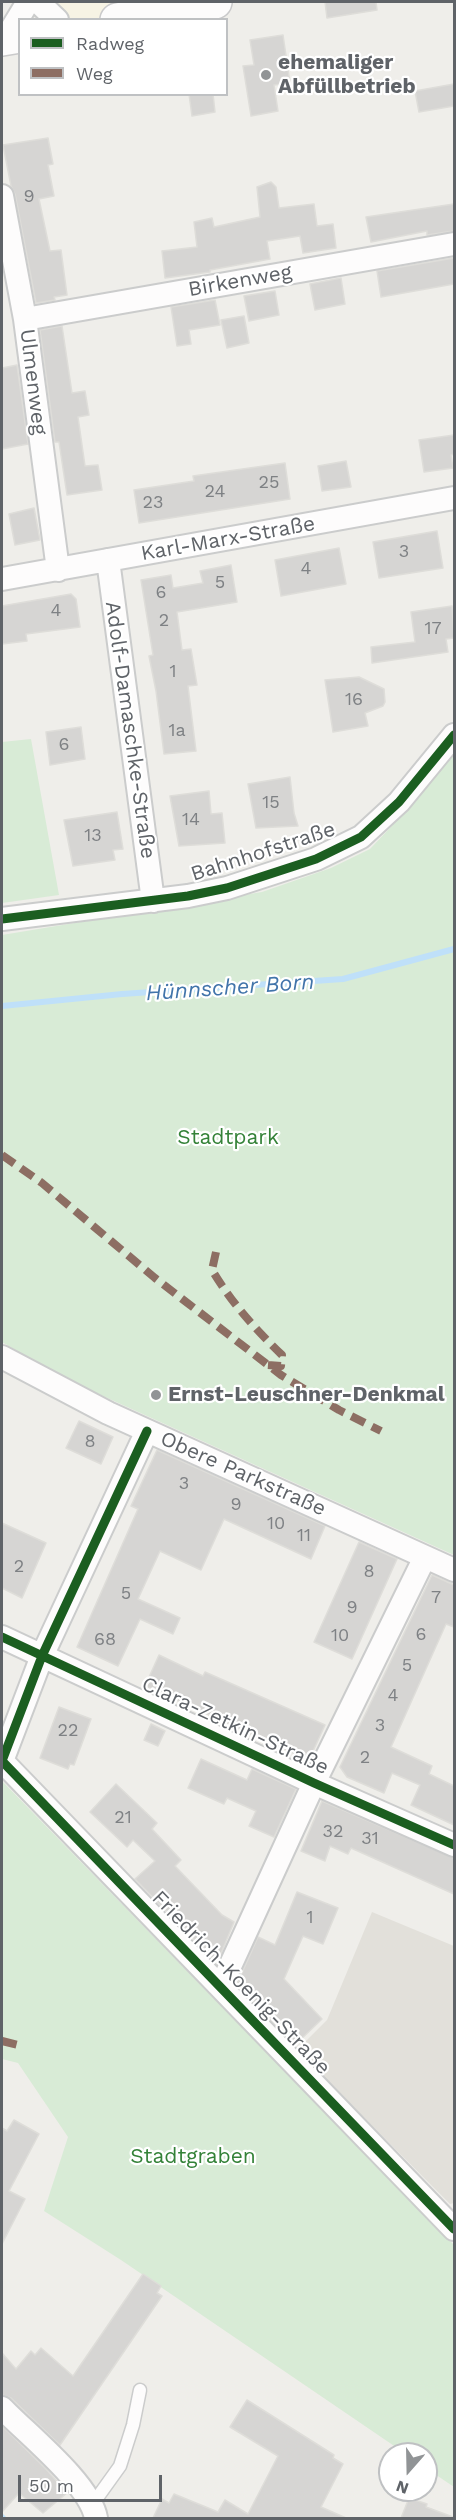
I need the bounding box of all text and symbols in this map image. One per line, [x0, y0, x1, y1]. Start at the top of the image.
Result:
legend [18, 18, 228, 96]
text: Radweg [76, 33, 144, 54]
place label: ehemaliger Abfüllbetrieb [278, 50, 416, 100]
text: Weg [76, 63, 113, 84]
marker: ehemaliger Abfüllbetrieb [259, 68, 273, 82]
house number: 9 [23, 186, 35, 208]
street label: Birkenweg [186, 259, 294, 303]
street label: Ulmenweg [14, 328, 52, 436]
house number: 25 [259, 472, 279, 494]
house number: 24 [205, 481, 225, 503]
house number: 23 [143, 492, 163, 514]
street label: Karl-Marx-Straße [139, 511, 317, 567]
house number: 3 [399, 541, 409, 563]
house number: 4 [301, 558, 311, 580]
house number: 5 [215, 572, 225, 594]
house number: 6 [156, 582, 166, 604]
house number: 4 [51, 600, 61, 622]
street label: Adolf-Damaschke-Straße [99, 600, 161, 860]
house number: 2 [159, 610, 169, 632]
house number: 17 [424, 618, 442, 640]
house number: 1 [169, 661, 177, 683]
house number: 16 [345, 689, 363, 711]
house number: 1a [168, 720, 186, 742]
house number: 6 [59, 734, 69, 756]
house number: 15 [262, 792, 280, 814]
house number: 14 [182, 809, 200, 831]
street label: Bahnhofstraße [188, 817, 338, 887]
house number: 13 [84, 825, 102, 847]
water label: Hünnscher Born [145, 969, 315, 1007]
park label: Stadtpark [177, 1125, 279, 1151]
place label: Ernst-Leuschner-Denkmal [168, 1382, 445, 1408]
marker: Ernst-Leuschner-Denkmal [149, 1388, 163, 1402]
street label: Obere Parkstraße [156, 1426, 330, 1522]
house number: 8 [84, 1431, 96, 1453]
house number: 3 [179, 1473, 189, 1495]
house number: 9 [230, 1494, 242, 1516]
house number: 10 [267, 1513, 285, 1535]
house number: 11 [297, 1525, 311, 1547]
house number: 2 [14, 1556, 24, 1578]
house number: 8 [363, 1561, 375, 1583]
house number: 5 [121, 1583, 131, 1605]
house number: 7 [431, 1587, 441, 1609]
house number: 9 [346, 1597, 358, 1619]
house number: 6 [416, 1624, 426, 1646]
house number: 10 [331, 1625, 349, 1647]
house number: 68 [94, 1629, 116, 1651]
house number: 5 [402, 1655, 412, 1677]
street label: Clara-Zetkin-Straße [137, 1672, 333, 1780]
house number: 4 [388, 1685, 398, 1707]
house number: 3 [375, 1715, 385, 1737]
house number: 22 [58, 1720, 78, 1742]
house number: 2 [360, 1747, 370, 1769]
house number: 21 [114, 1807, 132, 1829]
house number: 32 [323, 1821, 343, 1843]
house number: 31 [361, 1828, 379, 1850]
street label: Friedrich-Koenig-Straße [146, 1886, 336, 2080]
house number: 1 [306, 1907, 314, 1929]
park label: Stadtgraben [130, 2144, 256, 2170]
north arrow [378, 2442, 438, 2502]
scale bar [21, 2463, 165, 2501]
text: 50 m [29, 2475, 74, 2496]
text: N [394, 2477, 411, 2498]

